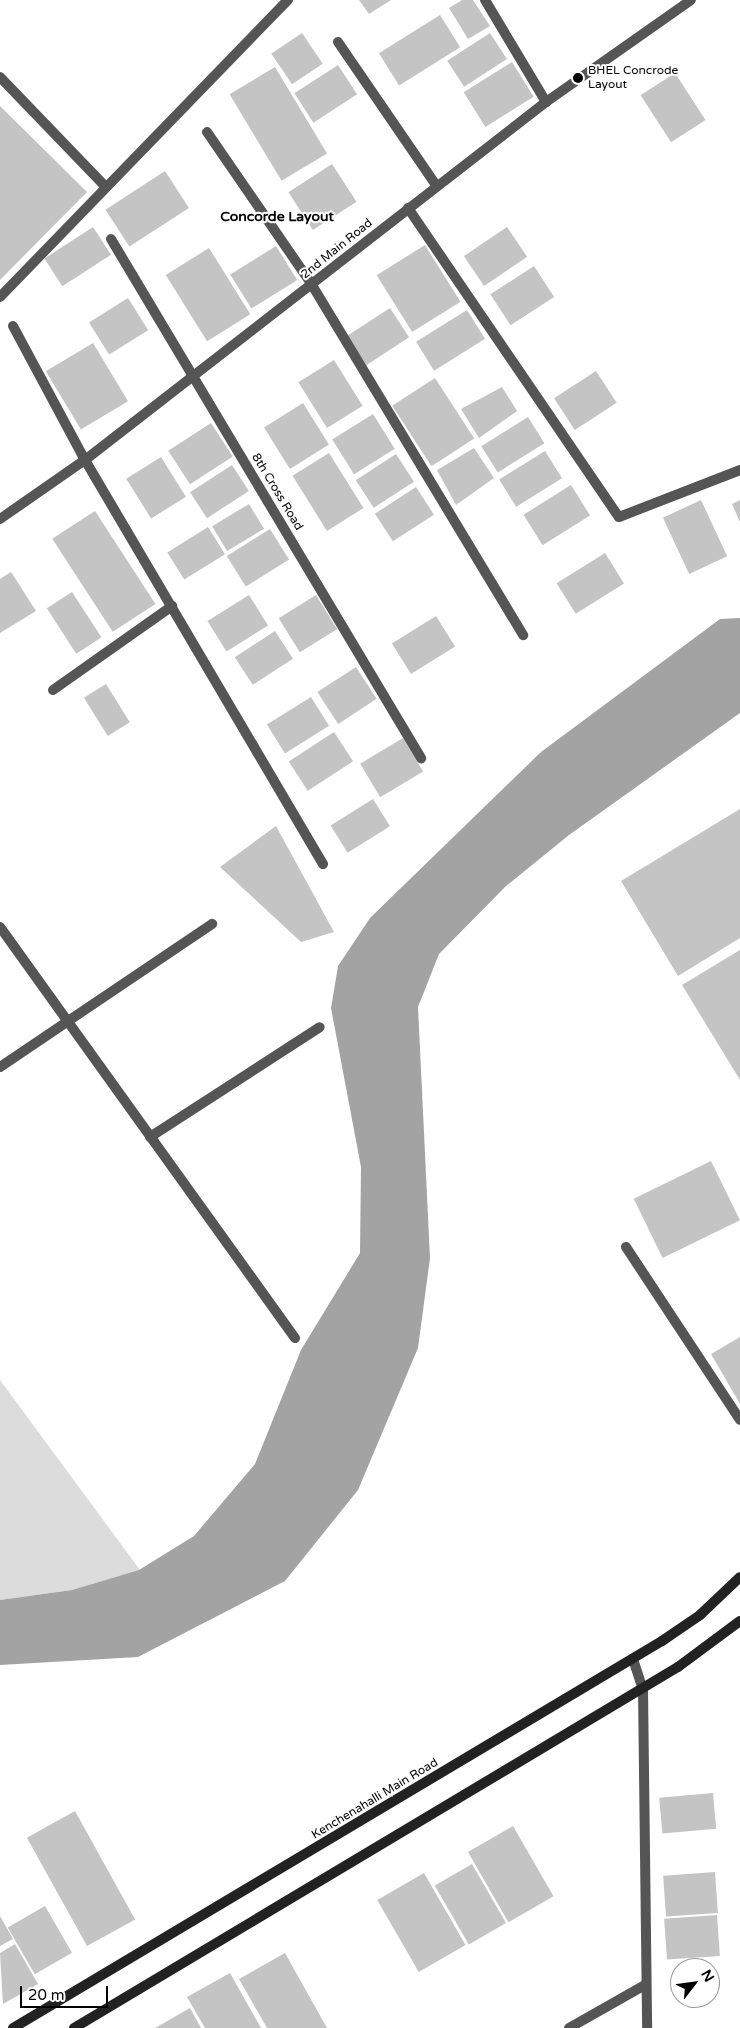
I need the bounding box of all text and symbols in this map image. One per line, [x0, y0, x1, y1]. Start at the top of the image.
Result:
place label: BHEL Concrode Layout [588, 64, 678, 92]
marker: BHEL Concrode Layout [572, 72, 584, 84]
district label: Concorde Layout [220, 209, 334, 225]
street label: 2nd Main Road [298, 216, 376, 282]
street label: 8th Cross Road [248, 451, 306, 533]
street label: Kenchenahalli Main Road [309, 1756, 441, 1842]
north arrow [670, 1958, 720, 2008]
text: N [697, 1967, 718, 1985]
scale bar [22, 1976, 110, 2008]
text: 20 m [28, 1986, 65, 2004]

